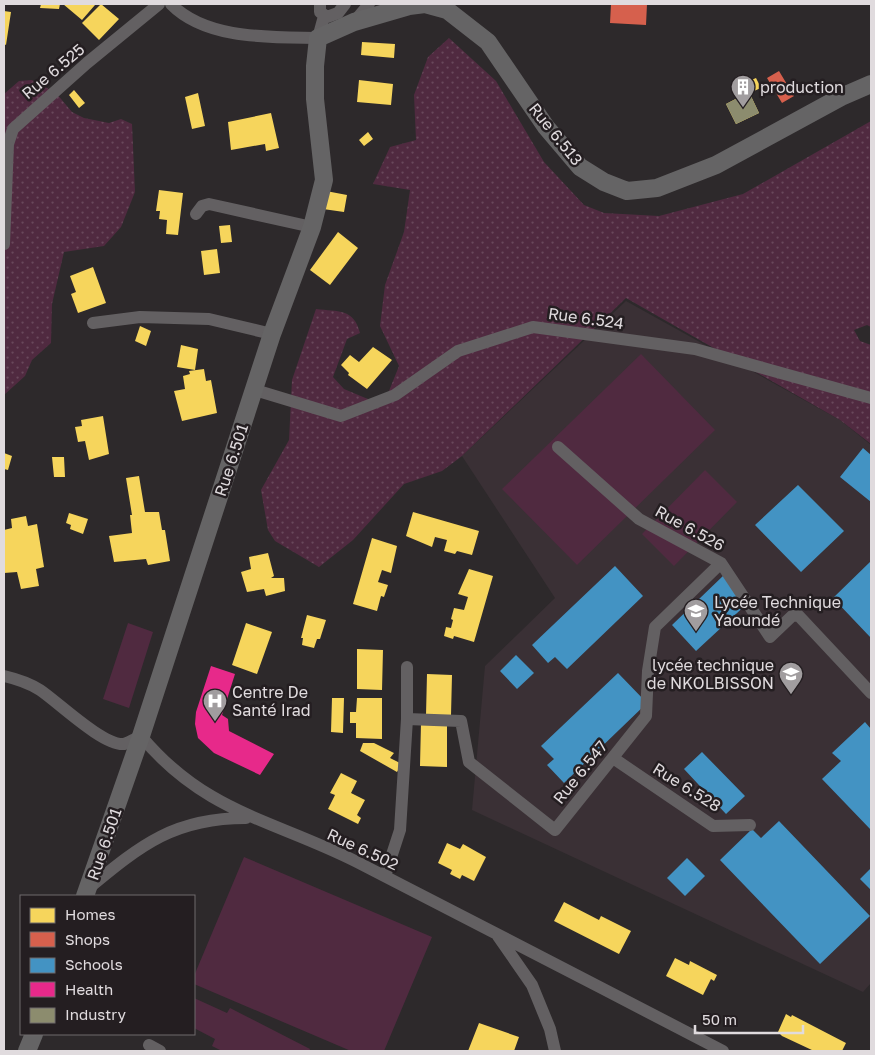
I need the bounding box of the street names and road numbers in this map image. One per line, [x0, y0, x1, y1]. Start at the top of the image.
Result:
street label: Rue 6.525 [18, 39, 88, 103]
street label: Rue 6.513 [525, 99, 587, 169]
street label: Rue 6.524 [547, 303, 625, 333]
street label: Rue 6.501 [210, 421, 252, 499]
street label: Rue 6.526 [652, 501, 728, 555]
street label: Rue 6.547 [548, 736, 612, 808]
street label: Rue 6.528 [649, 758, 725, 816]
street label: Rue 6.501 [82, 805, 126, 883]
street label: Rue 6.502 [324, 824, 402, 874]

